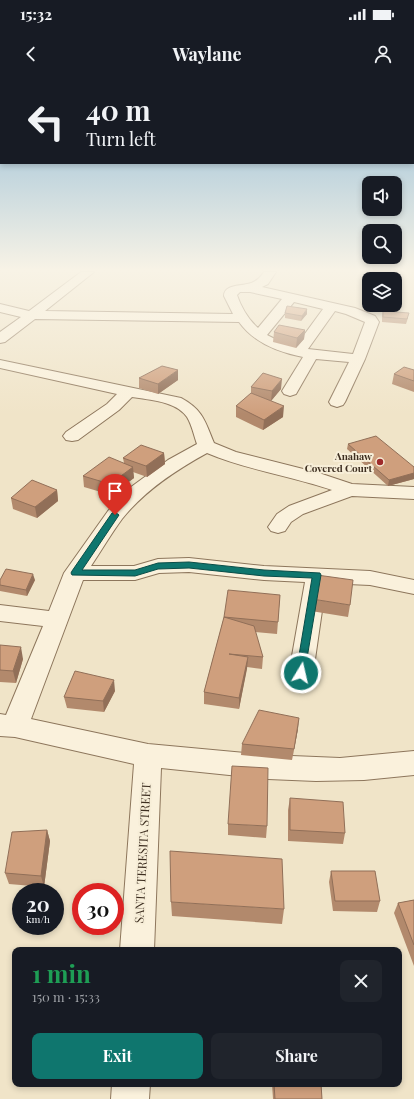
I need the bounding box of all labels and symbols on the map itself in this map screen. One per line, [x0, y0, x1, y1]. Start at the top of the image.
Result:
place label: Anahaw Covered Court [305, 449, 372, 475]
marker: Anahaw Covered Court [375, 457, 385, 467]
pin [98, 474, 132, 515]
position arrow [280, 652, 322, 694]
street label: SANTA TERESITA STREET [130, 782, 154, 924]
speed limit sign: 30 [72, 883, 124, 935]

